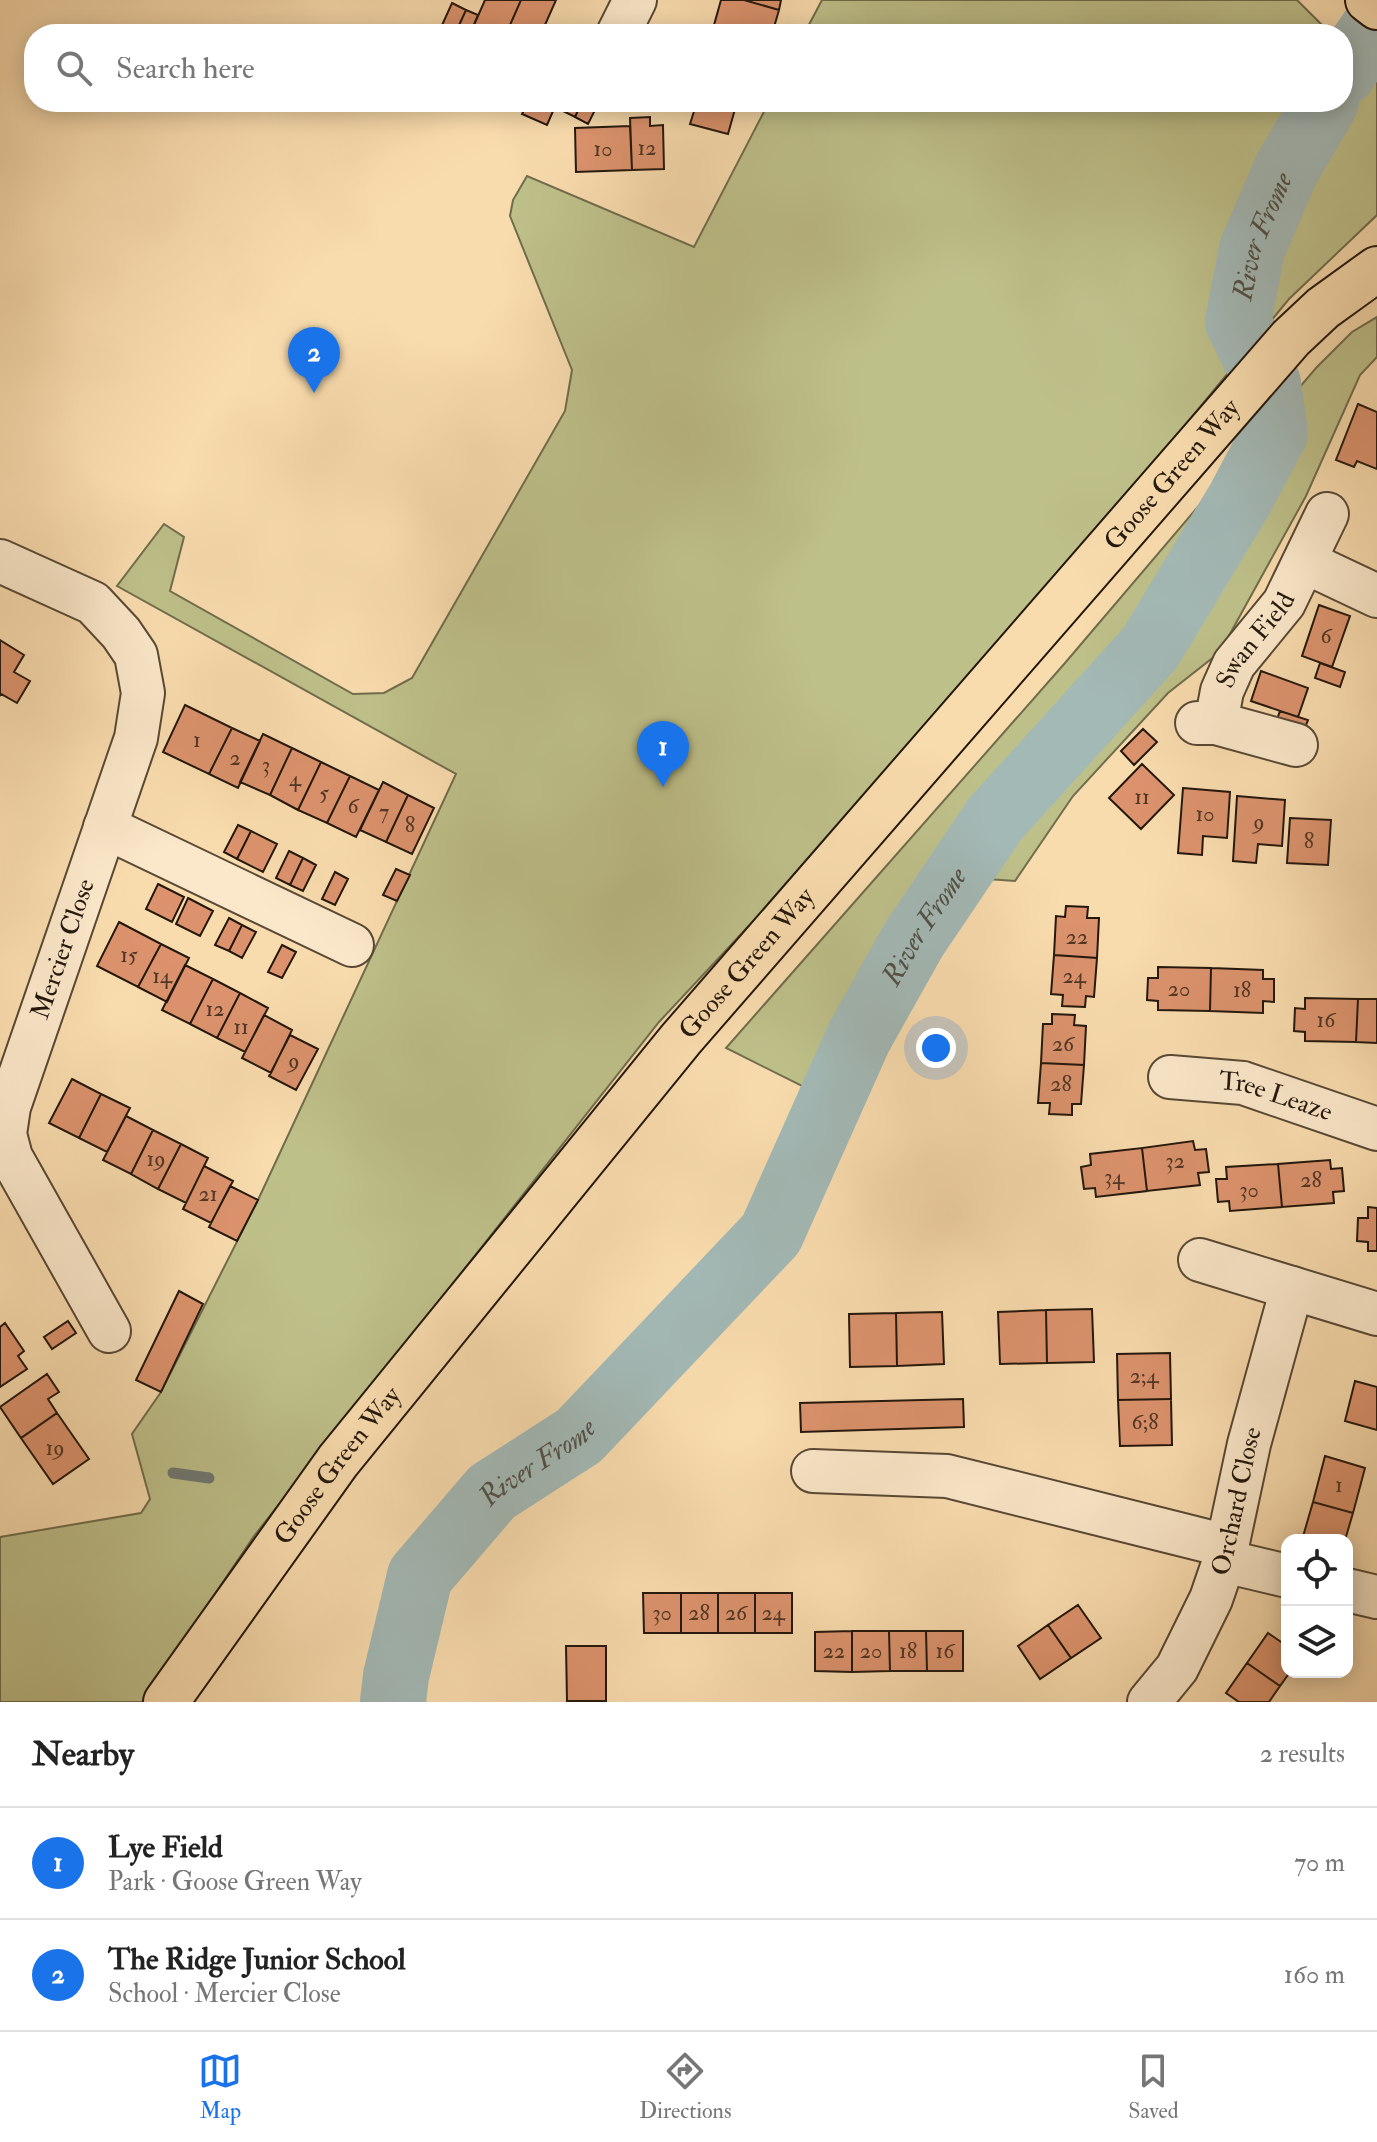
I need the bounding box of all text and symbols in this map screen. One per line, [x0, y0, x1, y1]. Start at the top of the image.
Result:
search box [24, 24, 1353, 112]
icon: search [52, 46, 96, 90]
text: Search here [116, 50, 255, 87]
house number: 12 [637, 134, 657, 162]
house number: 10 [593, 135, 613, 163]
water label: River Frome [1225, 167, 1301, 304]
pin: 2 [288, 327, 340, 393]
street label: Goose Green Way [1098, 392, 1247, 557]
street label: Swan Field [1209, 587, 1303, 693]
house number: 6 [1320, 622, 1333, 650]
pin: 1 [637, 721, 689, 787]
house number: 1 [193, 726, 201, 754]
house number: 2 [229, 744, 241, 772]
house number: 3 [262, 751, 270, 779]
house number: 4 [289, 765, 302, 793]
house number: 5 [319, 779, 329, 807]
house number: 11 [1134, 783, 1150, 811]
house number: 6 [347, 792, 360, 820]
house number: 7 [379, 798, 389, 826]
house number: 10 [1195, 800, 1215, 828]
house number: 9 [1251, 808, 1265, 836]
house number: 8 [405, 811, 415, 839]
house number: 8 [1304, 827, 1314, 855]
water label: River Frome [874, 860, 975, 992]
street label: Mercier Close [24, 874, 102, 1023]
street label: Goose Green Way [672, 881, 822, 1046]
house number: 22 [1066, 923, 1088, 951]
house number: 15 [120, 941, 138, 969]
house number: 14 [152, 962, 173, 990]
house number: 24 [1062, 962, 1087, 990]
house number: 20 [1168, 975, 1190, 1003]
house number: 18 [1233, 976, 1251, 1004]
house number: 12 [205, 995, 225, 1023]
house number: 16 [1317, 1006, 1337, 1034]
house number: 11 [233, 1013, 249, 1041]
your location [916, 1028, 956, 1068]
house number: 26 [1052, 1030, 1076, 1058]
house number: 9 [286, 1047, 300, 1075]
street label: Tree Leaze [1218, 1065, 1337, 1128]
house number: 28 [1050, 1070, 1072, 1098]
house number: 19 [146, 1145, 166, 1173]
house number: 32 [1165, 1147, 1185, 1175]
house number: 34 [1104, 1163, 1125, 1191]
house number: 28 [1300, 1166, 1322, 1194]
house number: 30 [1239, 1176, 1259, 1204]
house number: 21 [198, 1180, 218, 1208]
house number: 2;4 [1130, 1362, 1159, 1390]
street label: Goose Green Way [267, 1380, 408, 1551]
house number: 6;8 [1132, 1408, 1158, 1436]
water label: River Frome [470, 1411, 604, 1513]
street label: Orchard Close [1204, 1423, 1269, 1580]
house number: 19 [45, 1434, 65, 1462]
house number: 1 [1335, 1471, 1343, 1499]
map controls [1281, 1534, 1353, 1678]
button: locate [1281, 1534, 1353, 1606]
house number: 30 [652, 1599, 672, 1627]
house number: 28 [688, 1599, 710, 1627]
house number: 26 [725, 1599, 749, 1627]
house number: 24 [761, 1599, 786, 1627]
button: layers [1281, 1606, 1353, 1678]
house number: 22 [823, 1637, 845, 1665]
house number: 20 [860, 1637, 882, 1665]
house number: 18 [899, 1637, 917, 1665]
house number: 16 [936, 1637, 956, 1665]
text: Nearby [32, 1733, 134, 1776]
text: 2 results [1260, 1738, 1345, 1770]
text: Lye Field [108, 1829, 223, 1866]
text: 1 [53, 1847, 63, 1879]
text: 70 m [1294, 1847, 1345, 1879]
text: Park · Goose Green Way [108, 1866, 362, 1898]
text: The Ridge Junior School [108, 1941, 406, 1978]
text: 2 [51, 1959, 65, 1991]
text: 160 m [1284, 1959, 1345, 1991]
text: School · Mercier Close [108, 1978, 341, 2010]
tab: Map [198, 2049, 242, 2125]
tab: Directions [639, 2049, 732, 2125]
tab: Saved [1128, 2049, 1179, 2125]

